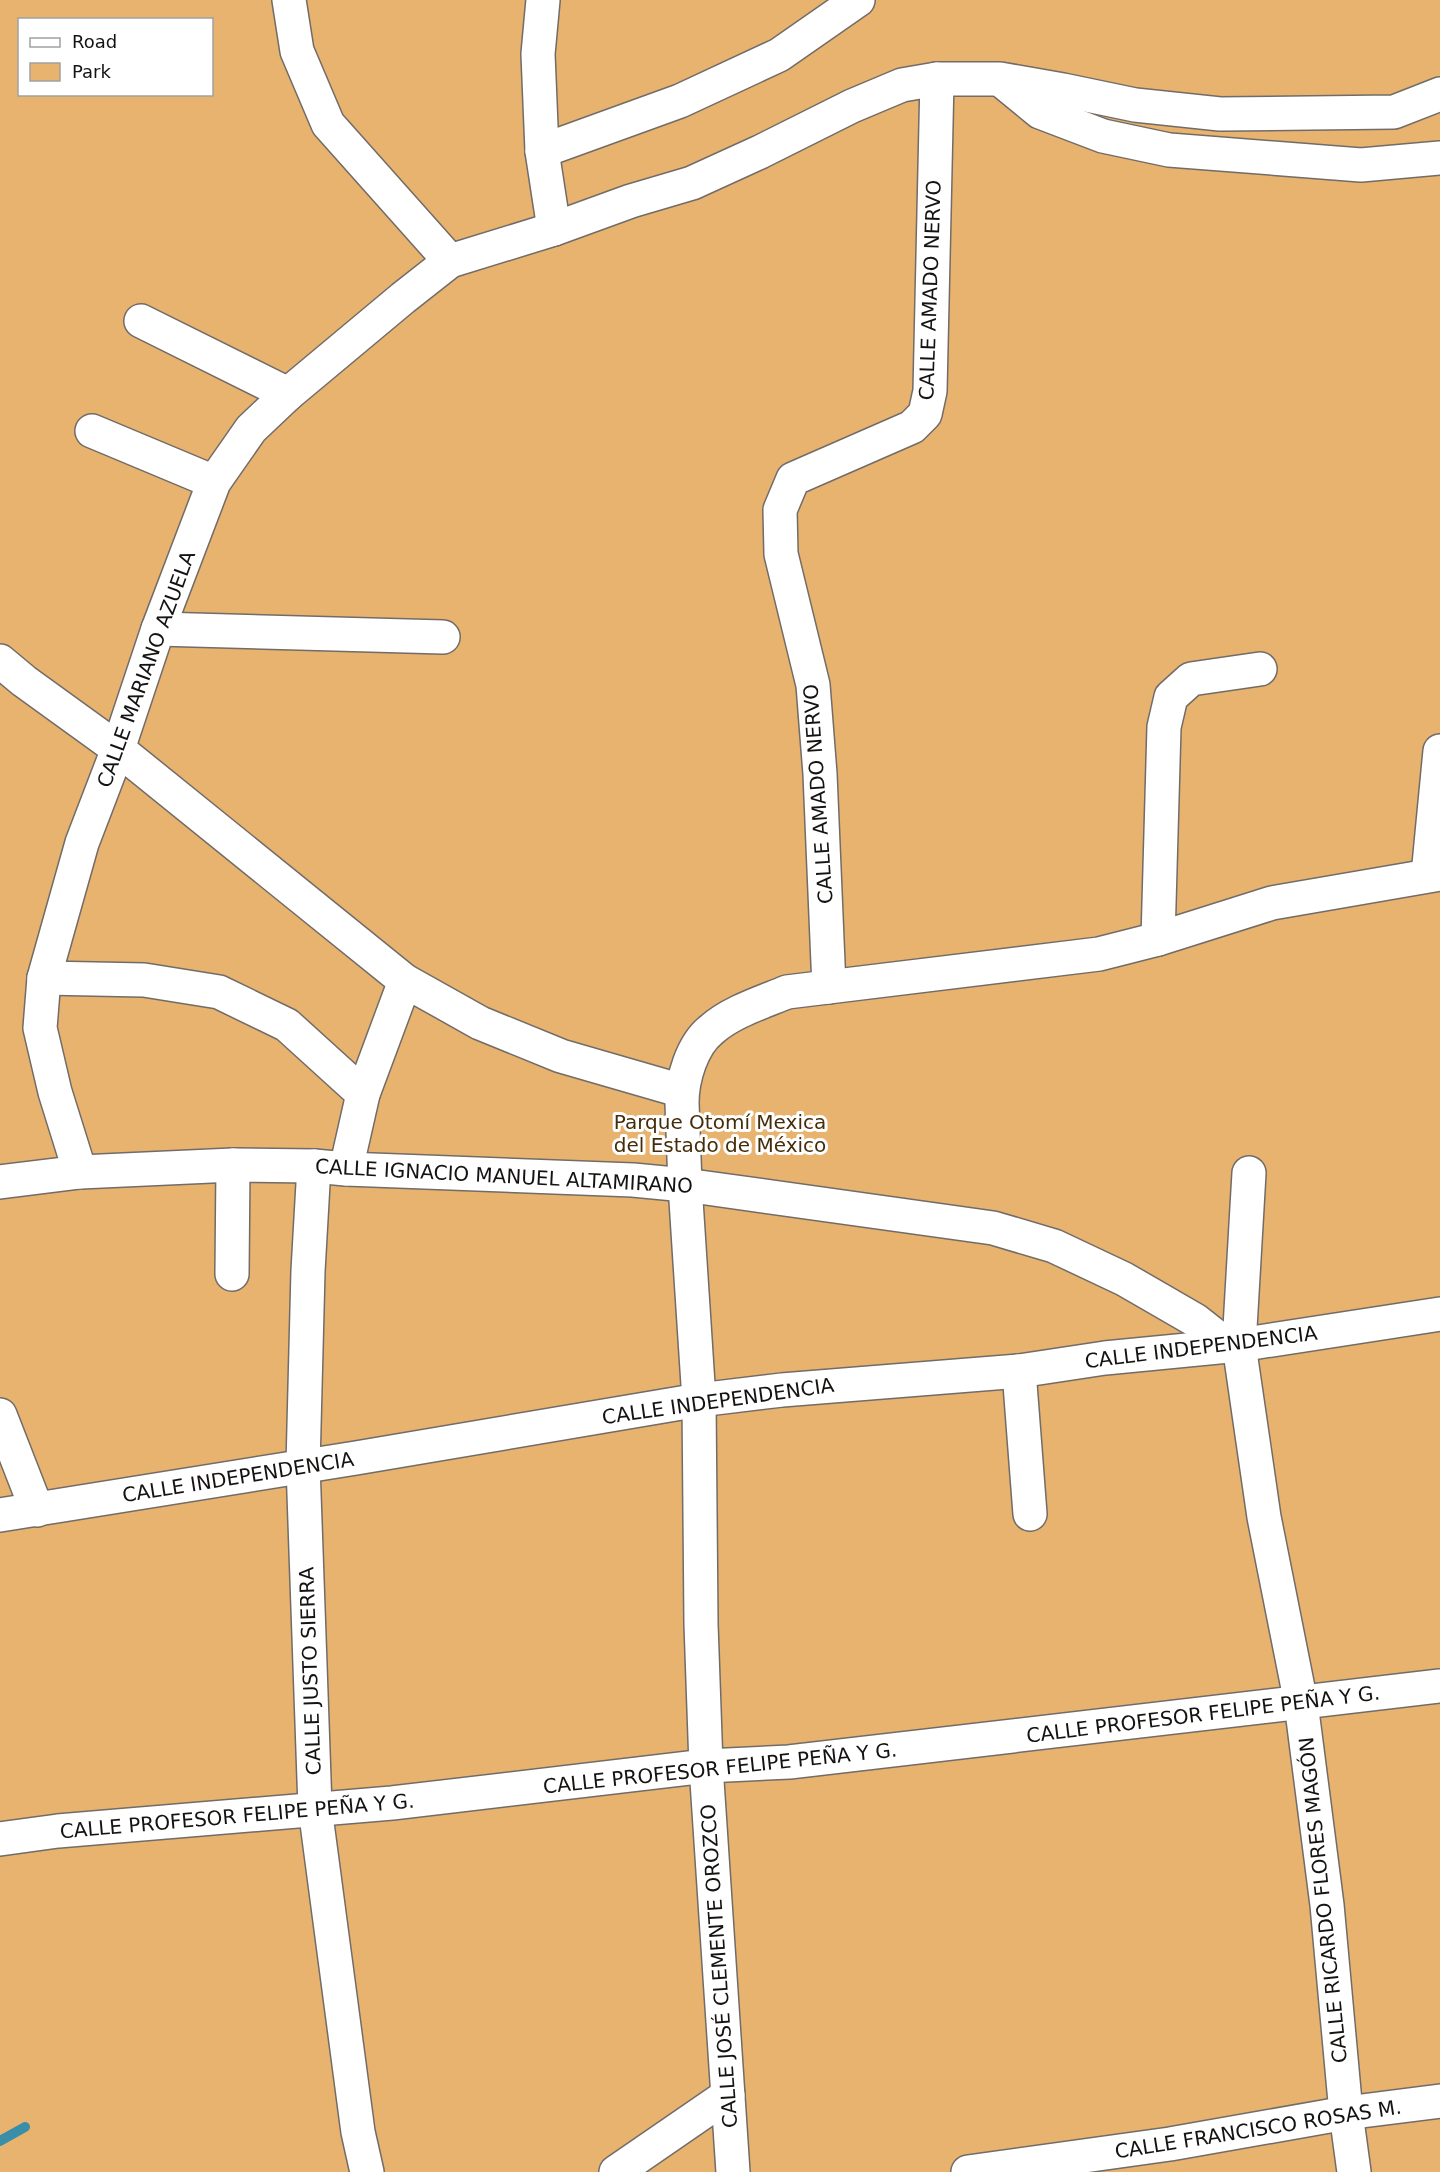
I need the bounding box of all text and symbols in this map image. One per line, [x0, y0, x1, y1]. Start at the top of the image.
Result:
legend [18, 18, 213, 96]
text: Road [72, 31, 117, 52]
text: Park [72, 61, 111, 82]
street label: CALLE AMADO NERVO [914, 179, 946, 401]
street label: CALLE MARIANO AZUELA [92, 547, 200, 791]
street label: CALLE AMADO NERVO [798, 683, 838, 905]
park label: Parque Otomí Mexica del Estado de México [614, 1110, 826, 1157]
street label: CALLE IGNACIO MANUEL ALTAMIRANO [314, 1154, 694, 1198]
street label: CALLE INDEPENDENCIA [1083, 1321, 1319, 1373]
street label: CALLE INDEPENDENCIA [600, 1373, 836, 1429]
street label: CALLE INDEPENDENCIA [121, 1447, 356, 1507]
street label: CALLE JUSTO SIERRA [294, 1566, 326, 1776]
street label: CALLE PROFESOR FELIPE PEÑA Y G. [1025, 1680, 1381, 1748]
street label: CALLE RICARDO FLORES MAGÓN [1294, 1736, 1352, 2064]
street label: CALLE PROFESOR FELIPE PEÑA Y G. [542, 1737, 898, 1799]
street label: CALLE PROFESOR FELIPE PEÑA Y G. [59, 1789, 415, 1843]
street label: CALLE JOSÉ CLEMENTE OROZCO [696, 1803, 742, 2129]
street label: CALLE FRANCISCO ROSAS M. [1113, 2094, 1403, 2164]

